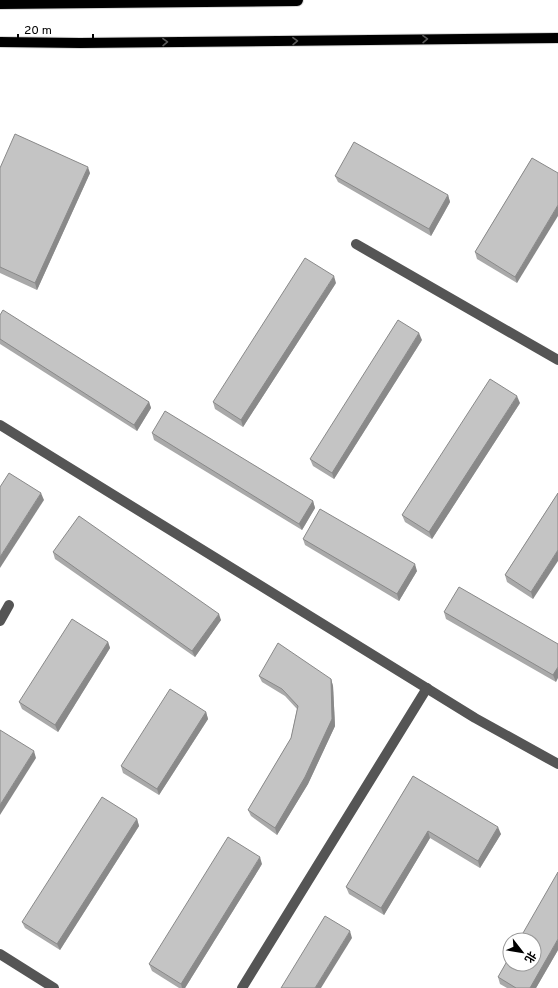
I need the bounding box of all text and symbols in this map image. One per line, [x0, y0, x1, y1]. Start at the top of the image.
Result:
scale bar [18, 16, 93, 42]
text: 20 m [24, 23, 52, 39]
one-way arrow [422, 35, 428, 44]
one-way arrow [292, 37, 298, 45]
one-way arrow [162, 38, 168, 46]
north arrow [502, 932, 542, 972]
text: 北 [521, 948, 539, 965]

